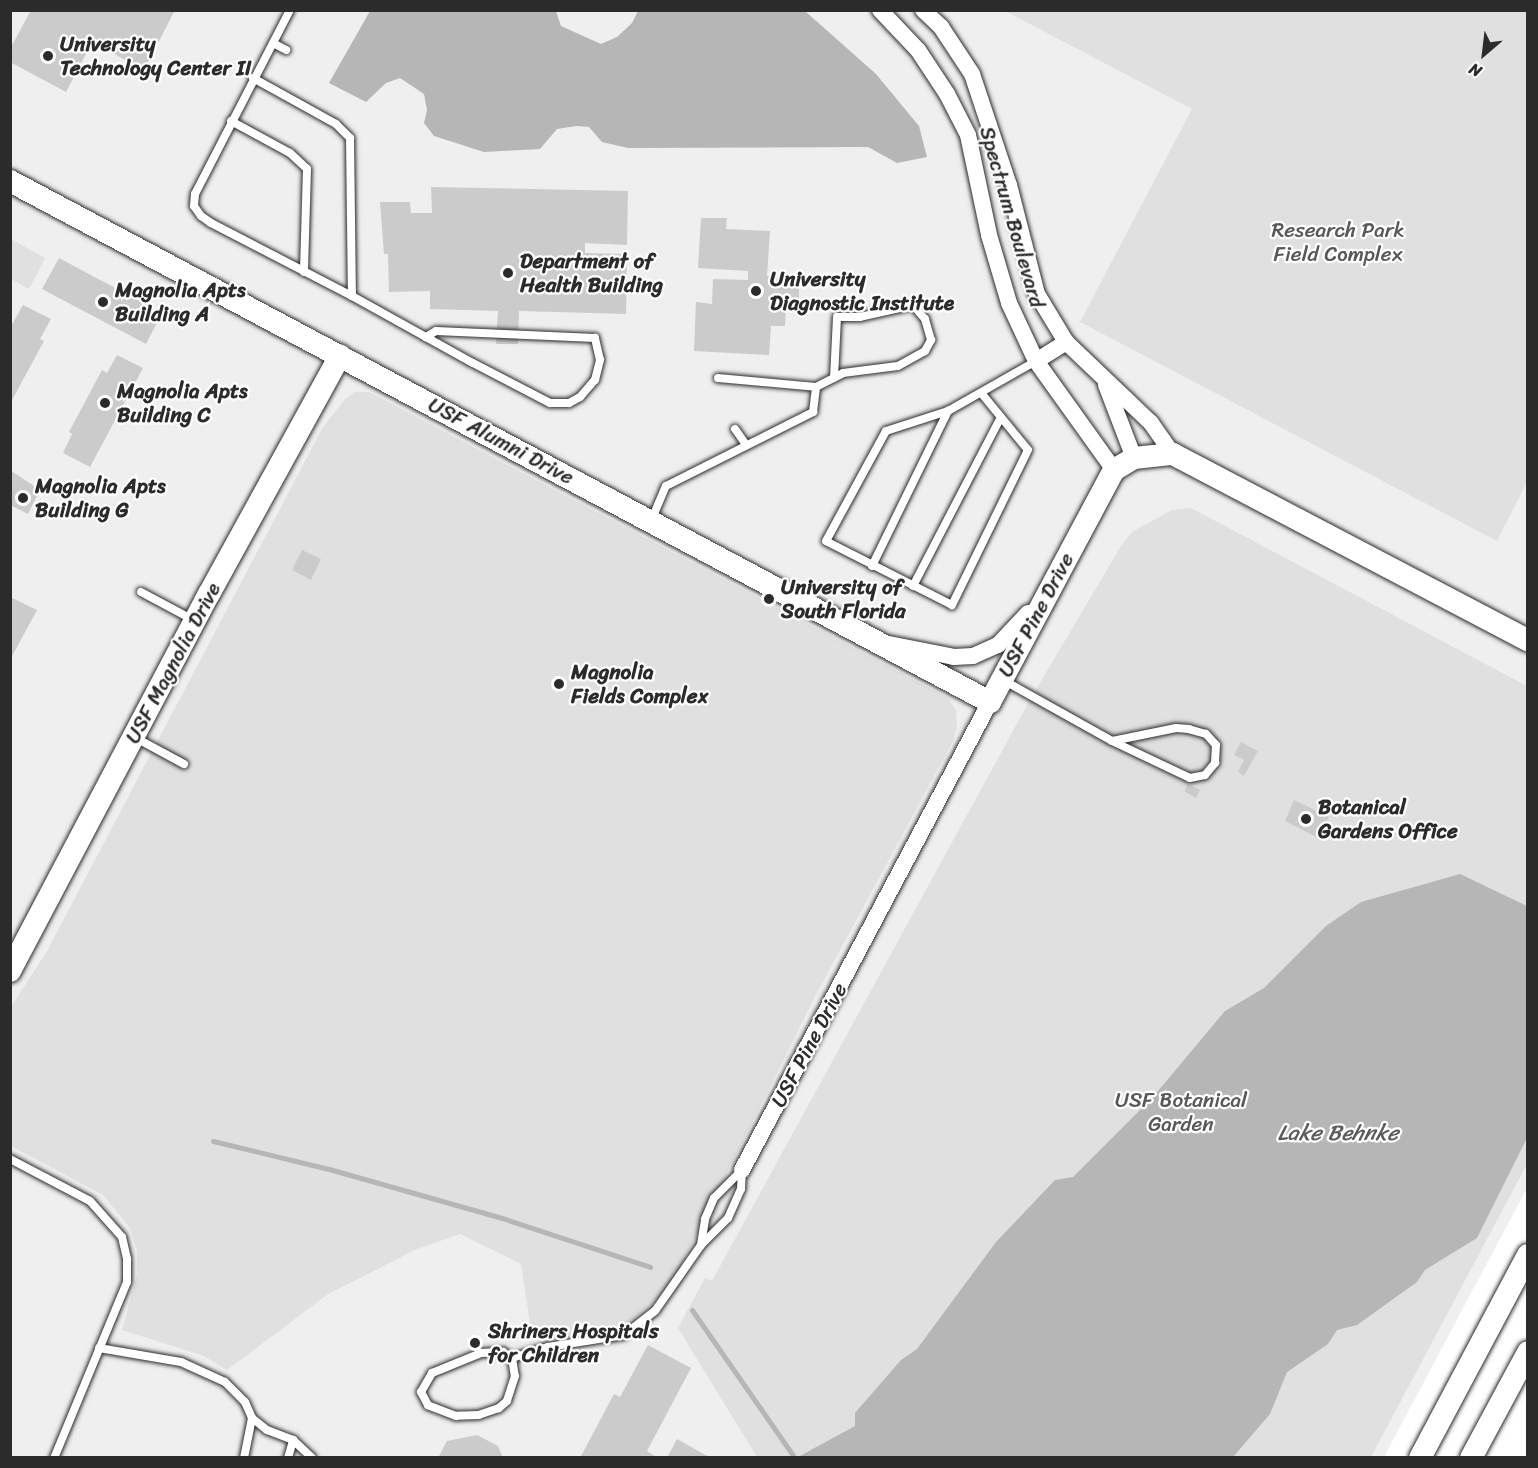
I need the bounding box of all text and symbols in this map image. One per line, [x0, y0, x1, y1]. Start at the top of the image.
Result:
north arrow [1454, 24, 1514, 84]
place label: University Technology Center II [60, 31, 251, 81]
marker: University Technology Center II [41, 49, 55, 63]
text: N [1464, 55, 1487, 86]
street label: Spectrum Boulevard [974, 124, 1050, 310]
park label: Research Park Field Complex [1271, 217, 1405, 267]
place label: Department of Health Building [520, 248, 663, 298]
marker: Department of Health Building [501, 266, 515, 280]
place label: University Diagnostic Institute [770, 266, 954, 316]
place label: Magnolia Apts Building A [115, 277, 246, 327]
marker: University Diagnostic Institute [747, 282, 765, 300]
marker: Magnolia Apts Building A [96, 295, 110, 309]
place label: Magnolia Apts Building C [117, 378, 248, 428]
street label: USF Alumni Drive [424, 392, 578, 490]
marker: Magnolia Apts Building C [98, 396, 112, 410]
place label: Magnolia Apts Building G [35, 473, 166, 523]
marker: Magnolia Apts Building G [16, 491, 30, 505]
street label: USF Pine Drive [993, 548, 1079, 682]
place label: University of South Florida [781, 574, 906, 624]
street label: USF Magnolia Drive [120, 578, 226, 748]
marker: University of South Florida [762, 592, 776, 606]
place label: Magnolia Fields Complex [571, 659, 709, 709]
marker: Magnolia Fields Complex [552, 677, 566, 691]
place label: Botanical Gardens Office [1318, 794, 1458, 844]
marker: Botanical Gardens Office [1299, 812, 1313, 826]
street label: USF Pine Drive [766, 978, 852, 1112]
park label: USF Botanical Garden [1115, 1087, 1247, 1137]
water label: Lake Behnke [1277, 1120, 1399, 1146]
place label: Shriners Hospitals for Children [488, 1318, 659, 1368]
marker: Shriners Hospitals for Children [466, 1334, 484, 1352]

